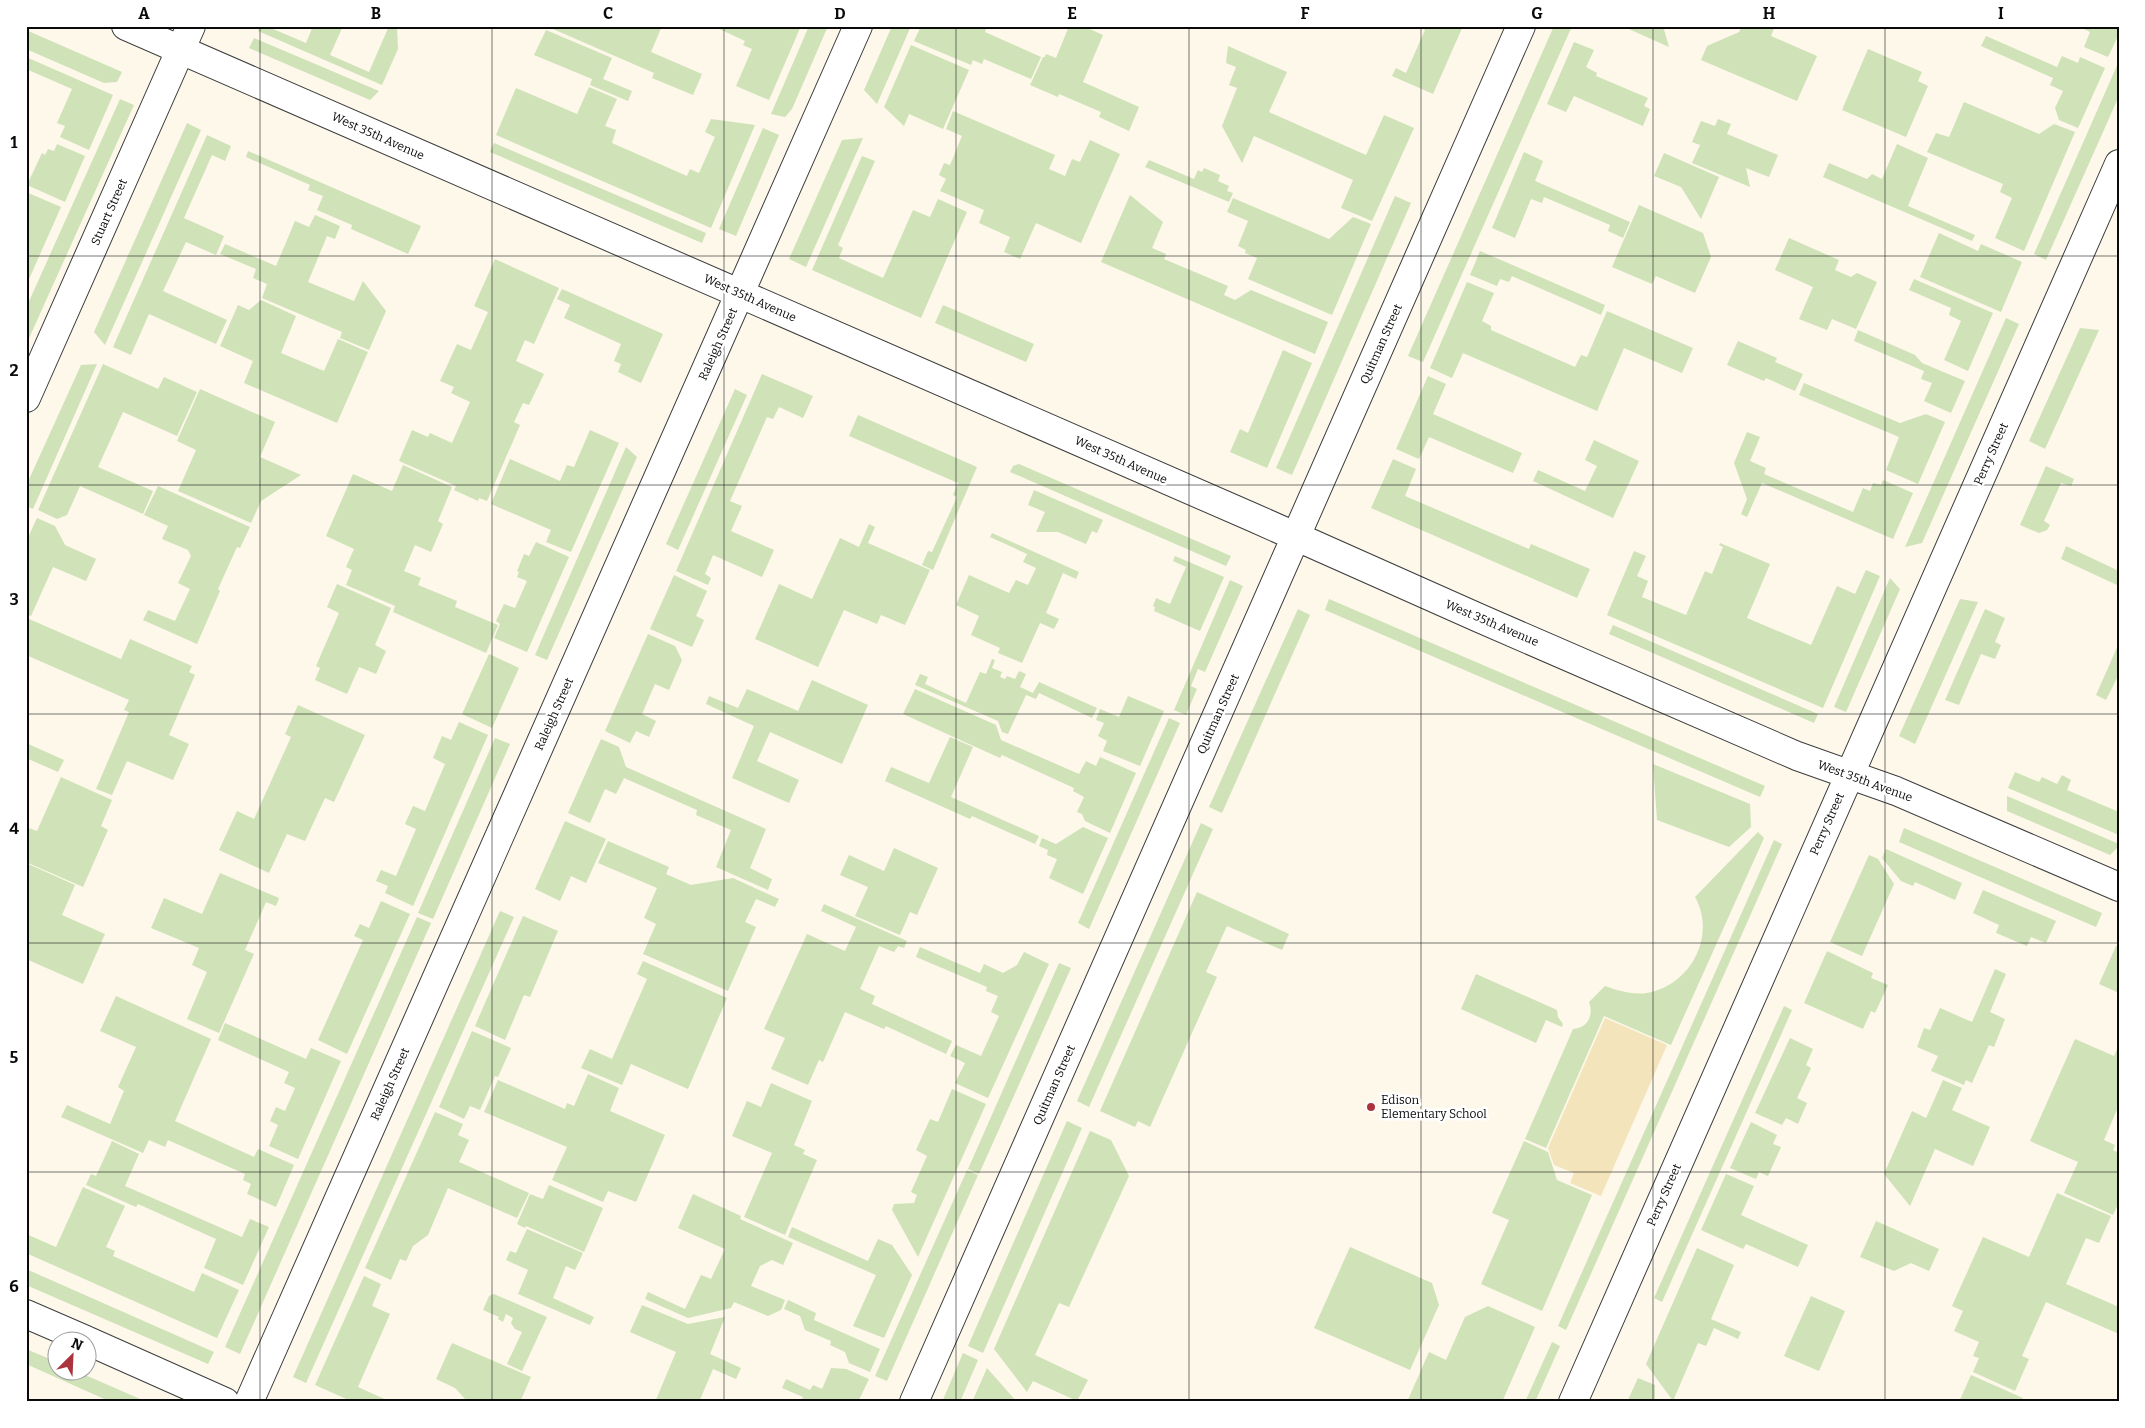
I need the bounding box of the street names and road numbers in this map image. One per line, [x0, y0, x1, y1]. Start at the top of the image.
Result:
street label: West 35th Avenue [329, 109, 427, 163]
street label: Stuart Street [88, 176, 130, 247]
street label: West 35th Avenue [701, 271, 799, 325]
street label: Quitman Street [1357, 301, 1405, 386]
street label: Raleigh Street [696, 305, 741, 383]
street label: Perry Street [1971, 420, 2011, 487]
street label: West 35th Avenue [1072, 433, 1170, 487]
street label: West 35th Avenue [1443, 597, 1541, 649]
street label: Quitman Street [1194, 671, 1242, 756]
street label: Raleigh Street [532, 675, 577, 753]
street label: West 35th Avenue [1816, 757, 1914, 805]
street label: Perry Street [1807, 790, 1847, 857]
street label: Quitman Street [1030, 1042, 1078, 1127]
street label: Raleigh Street [368, 1045, 413, 1123]
street label: Perry Street [1644, 1161, 1684, 1228]

